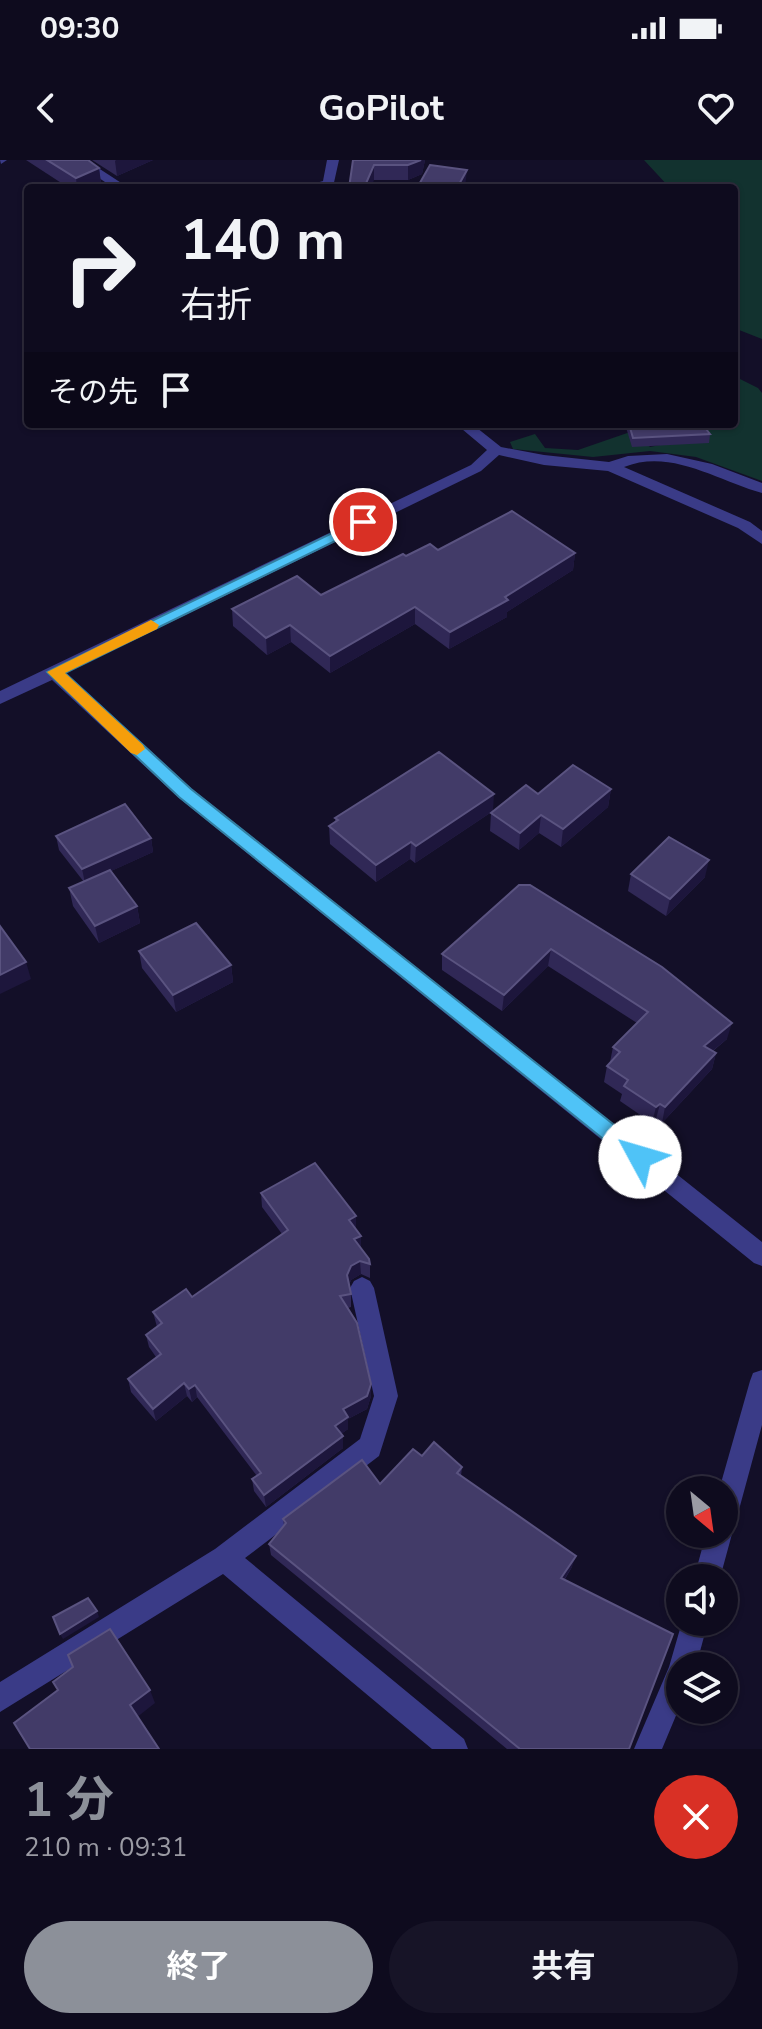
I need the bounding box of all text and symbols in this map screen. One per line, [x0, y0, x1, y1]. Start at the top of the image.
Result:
text: 09:30 [40, 8, 119, 49]
text: GoPilot [318, 84, 444, 133]
icon: back [24, 86, 68, 130]
icon: heart [694, 86, 738, 130]
text: 140 m [180, 202, 345, 279]
icon: right [48, 216, 152, 320]
text: 右折 [180, 281, 252, 330]
icon: arrive [154, 368, 198, 412]
text: その先 [48, 372, 138, 413]
pin [329, 488, 397, 556]
icon: arrive [341, 500, 385, 544]
position arrow [598, 1115, 682, 1199]
north arrow [666, 1476, 738, 1548]
map controls [666, 1476, 738, 1724]
button: sound [666, 1564, 738, 1636]
button: layers [666, 1652, 738, 1724]
text: 1 分 [24, 1767, 114, 1833]
button: close [654, 1775, 738, 1859]
text: 210 m · 09:31 [24, 1830, 187, 1865]
button: 終了 [24, 1921, 373, 2013]
button: 共有 [389, 1921, 738, 2013]

